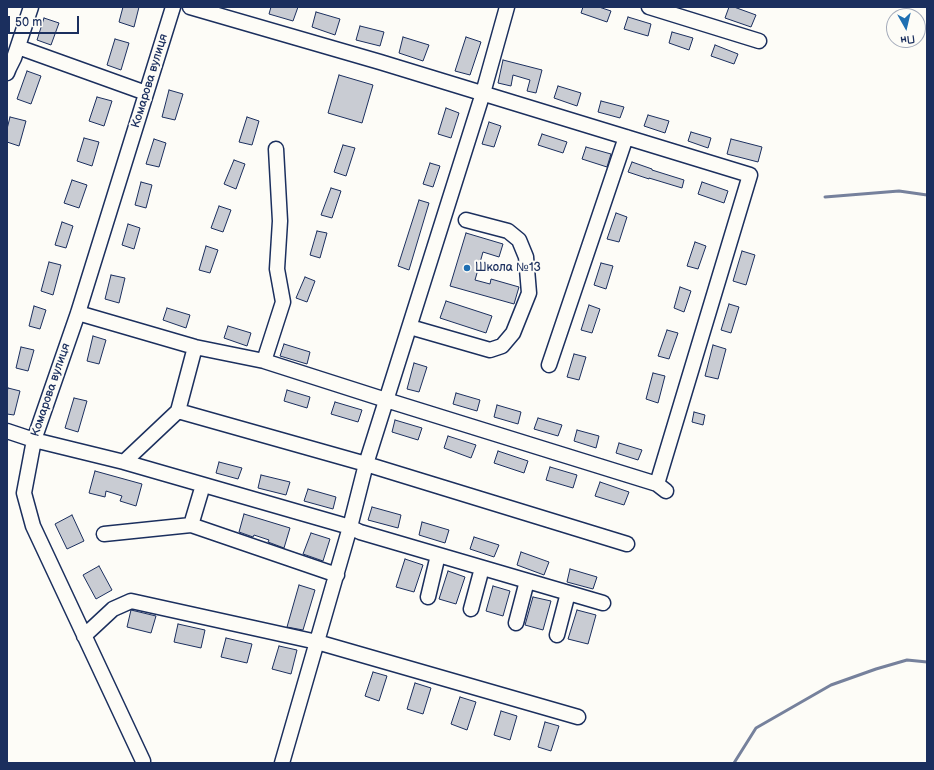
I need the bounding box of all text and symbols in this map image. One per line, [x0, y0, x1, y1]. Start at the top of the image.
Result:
scale bar [10, 8, 81, 34]
north arrow [886, 8, 926, 48]
text: 50 m [15, 15, 42, 30]
street label: Комарова вулиця [129, 32, 171, 130]
text: Пн [899, 32, 916, 47]
place label: Школа №13 [475, 261, 541, 275]
marker: Школа №13 [462, 263, 472, 273]
street label: Комарова вулиця [28, 341, 74, 439]

